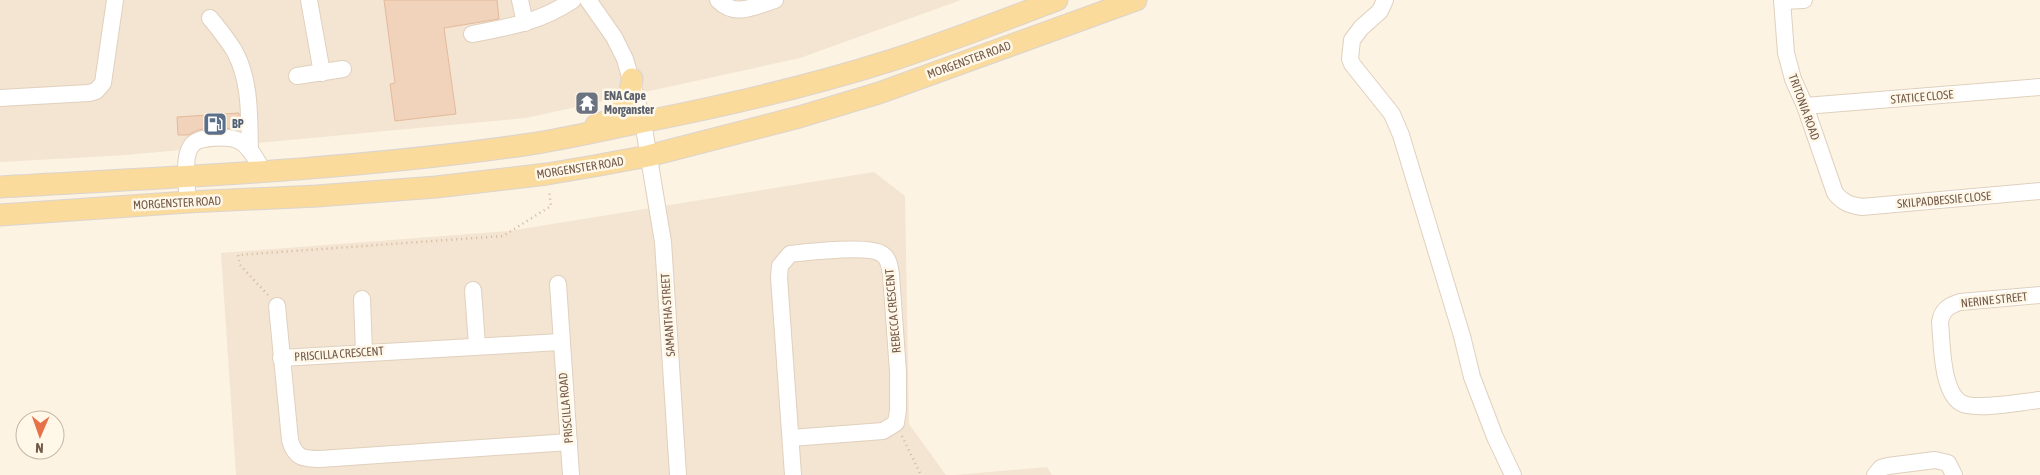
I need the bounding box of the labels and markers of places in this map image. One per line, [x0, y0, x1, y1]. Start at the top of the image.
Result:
place label: ENA Cape Morganster [604, 89, 654, 117]
temple icon: ENA Cape Morganster [574, 90, 600, 116]
fuel station icon: BP [202, 111, 228, 137]
place label: BP [232, 117, 244, 131]

